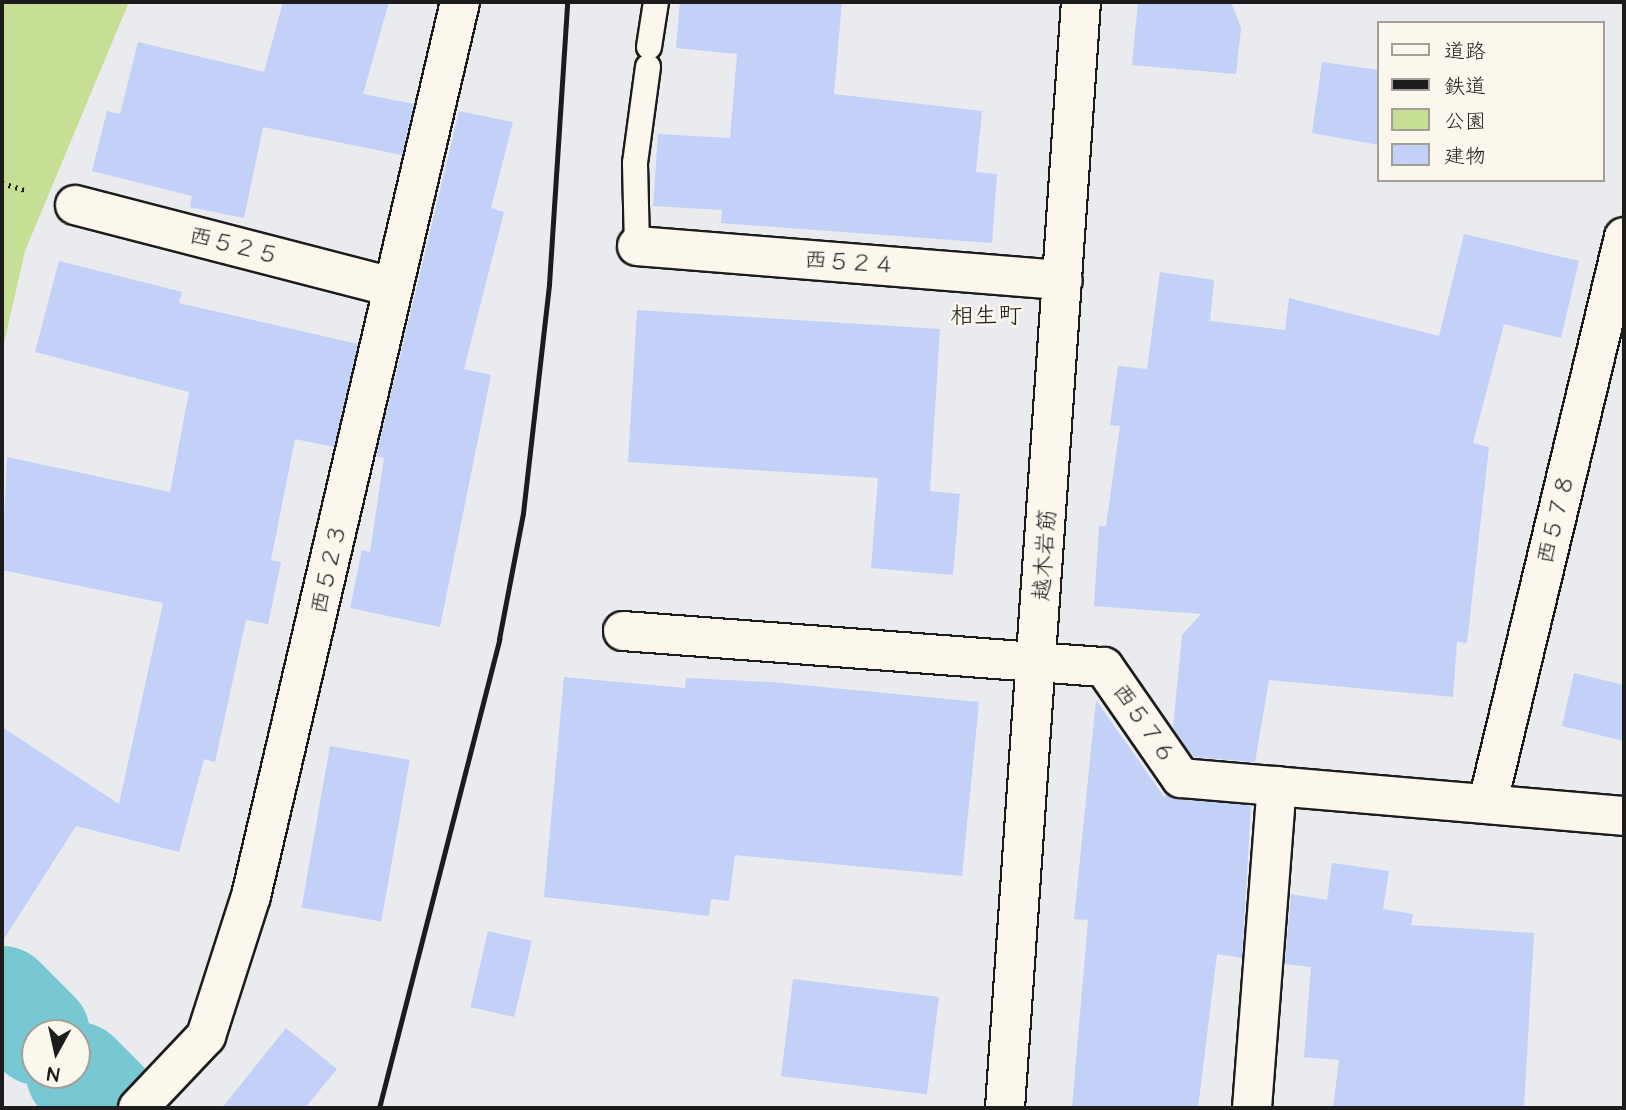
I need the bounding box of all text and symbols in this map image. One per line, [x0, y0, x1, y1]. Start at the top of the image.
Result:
legend [1378, 21, 1605, 182]
text: 道路 [1444, 37, 1486, 66]
text: 鉄道 [1444, 72, 1486, 101]
text: 公園 [1444, 107, 1486, 136]
text: 建物 [1444, 142, 1486, 171]
street label: 西５２５ [186, 221, 282, 271]
street label: 西５２４ [803, 246, 897, 280]
district label: 相生町 [950, 303, 1022, 331]
street label: 西５７８ [1531, 471, 1581, 567]
street label: 越木岩筋 [1028, 508, 1062, 602]
street label: 西５２３ [305, 521, 353, 617]
street label: 西５７６ [1106, 678, 1182, 770]
north arrow [21, 1019, 91, 1089]
text: N [46, 1059, 61, 1088]

